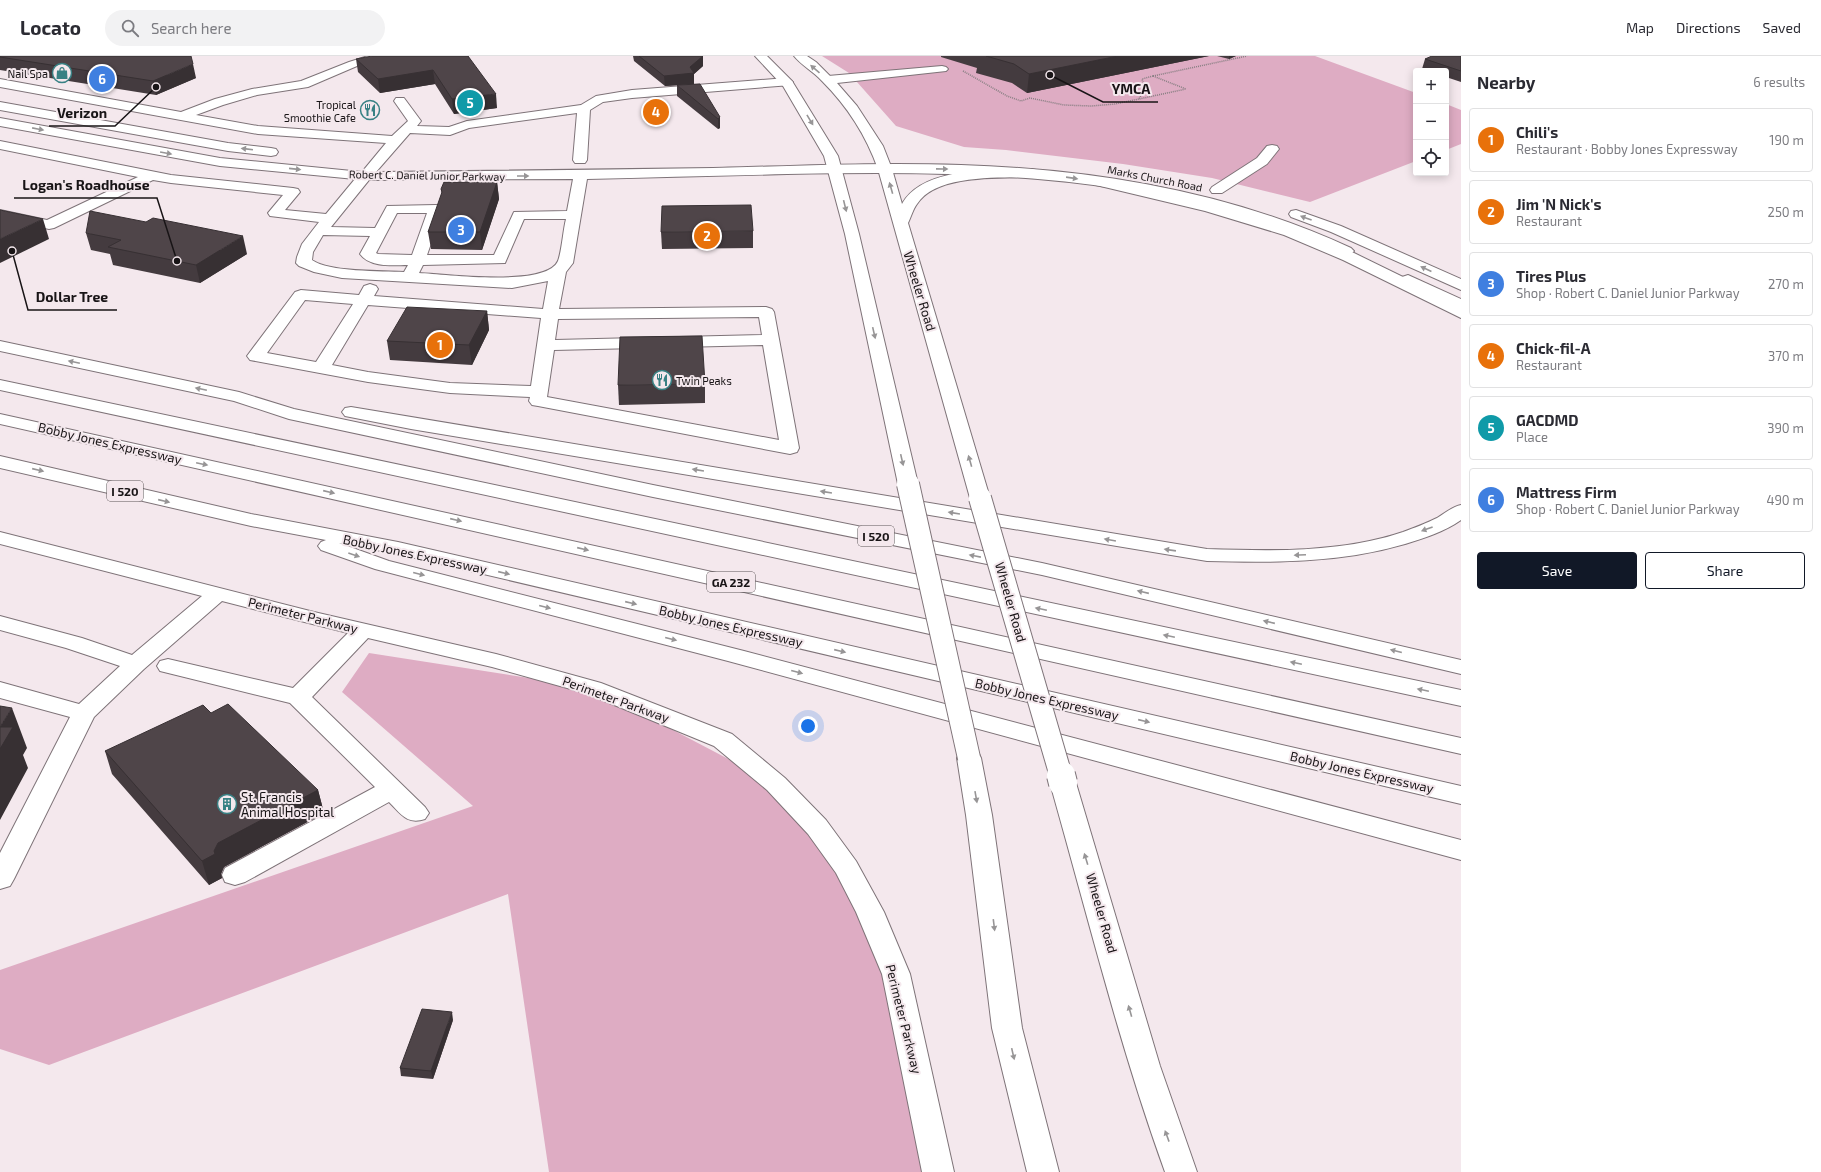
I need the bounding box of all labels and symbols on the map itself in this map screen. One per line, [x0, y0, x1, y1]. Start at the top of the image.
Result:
shop icon: Nail Spa [51, 62, 73, 84]
pin: 6 [89, 64, 115, 94]
one-way arrow [809, 64, 820, 73]
place label: Nail Spa [7, 67, 48, 80]
callout: YMCA [1103, 76, 1158, 102]
text: YMCA [1112, 80, 1151, 97]
pin: 5 [457, 88, 483, 118]
pin: 4 [643, 97, 669, 127]
place label: Tropical Smoothie Cafe [284, 98, 357, 124]
restaurant icon: Tropical Smoothie Cafe [359, 99, 381, 121]
callout: Verizon [49, 100, 115, 126]
text: Verizon [57, 104, 107, 121]
one-way arrow [806, 114, 813, 126]
one-way arrow [32, 127, 44, 133]
one-way arrow [241, 146, 253, 152]
one-way arrow [160, 150, 172, 156]
street label: Marks Church Road [1106, 162, 1204, 194]
one-way arrow [289, 166, 301, 173]
one-way arrow [936, 166, 949, 172]
street label: Robert C. Daniel Junior Parkway [349, 167, 506, 183]
callout: Logan's Roadhouse [14, 172, 157, 198]
one-way arrow [517, 172, 529, 179]
one-way arrow [1066, 175, 1078, 181]
text: Logan's Roadhouse [22, 176, 150, 193]
one-way arrow [888, 182, 894, 194]
one-way arrow [842, 200, 848, 212]
one-way arrow [1300, 214, 1312, 220]
pin: 3 [448, 215, 474, 245]
pin: 2 [694, 221, 720, 251]
street label: Wheeler Road [900, 249, 940, 333]
one-way arrow [1420, 266, 1431, 272]
callout: Dollar Tree [28, 284, 117, 310]
text: Dollar Tree [36, 288, 108, 305]
one-way arrow [872, 327, 878, 339]
pin: 1 [427, 330, 453, 360]
one-way arrow [68, 358, 80, 364]
restaurant icon: Twin Peaks [651, 369, 673, 391]
place label: Twin Peaks [676, 374, 732, 387]
one-way arrow [195, 386, 207, 392]
street label: Bobby Jones Expressway [37, 419, 183, 467]
one-way arrow [900, 453, 906, 466]
one-way arrow [967, 454, 973, 466]
one-way arrow [196, 462, 208, 468]
one-way arrow [692, 467, 704, 473]
one-way arrow [32, 468, 44, 474]
road number: I 520 [107, 481, 143, 501]
one-way arrow [820, 489, 832, 495]
one-way arrow [323, 490, 335, 496]
one-way arrow [158, 498, 171, 504]
one-way arrow [948, 510, 960, 516]
one-way arrow [450, 518, 462, 524]
road number: I 520 [858, 526, 894, 546]
one-way arrow [1420, 527, 1432, 533]
street label: Bobby Jones Expressway [342, 531, 489, 577]
one-way arrow [1104, 536, 1116, 542]
one-way arrow [576, 546, 589, 552]
one-way arrow [1164, 547, 1177, 553]
one-way arrow [348, 552, 360, 558]
one-way arrow [968, 552, 981, 558]
one-way arrow [1293, 552, 1306, 558]
street label: Wheeler Road [992, 560, 1030, 644]
one-way arrow [498, 571, 511, 577]
one-way arrow [413, 572, 426, 578]
road number: GA 232 [707, 572, 755, 592]
one-way arrow [1136, 589, 1149, 595]
street label: Perimeter Parkway [247, 594, 360, 636]
one-way arrow [625, 600, 637, 606]
street label: Bobby Jones Expressway [658, 602, 804, 650]
one-way arrow [540, 604, 552, 610]
one-way arrow [1035, 605, 1048, 611]
one-way arrow [1263, 618, 1275, 624]
one-way arrow [1162, 632, 1175, 638]
one-way arrow [665, 637, 677, 643]
one-way arrow [1390, 647, 1402, 653]
one-way arrow [834, 648, 846, 654]
one-way arrow [1290, 659, 1302, 665]
one-way arrow [791, 670, 803, 676]
street label: Perimeter Parkway [560, 672, 672, 726]
street label: Bobby Jones Expressway [974, 675, 1120, 723]
one-way arrow [1417, 686, 1429, 692]
your location [798, 716, 818, 736]
one-way arrow [1137, 719, 1150, 725]
street label: Bobby Jones Expressway [1289, 748, 1435, 796]
place label: St. Francis Animal Hospital [241, 789, 334, 820]
one-way arrow [973, 791, 979, 803]
building icon: St. Francis Animal Hospital [216, 793, 238, 815]
one-way arrow [1083, 853, 1089, 865]
street label: Wheeler Road [1083, 871, 1121, 955]
one-way arrow [990, 919, 997, 932]
street label: Perimeter Parkway [883, 963, 925, 1076]
one-way arrow [1127, 1005, 1133, 1017]
one-way arrow [1011, 1048, 1017, 1060]
one-way arrow [1164, 1129, 1170, 1141]

